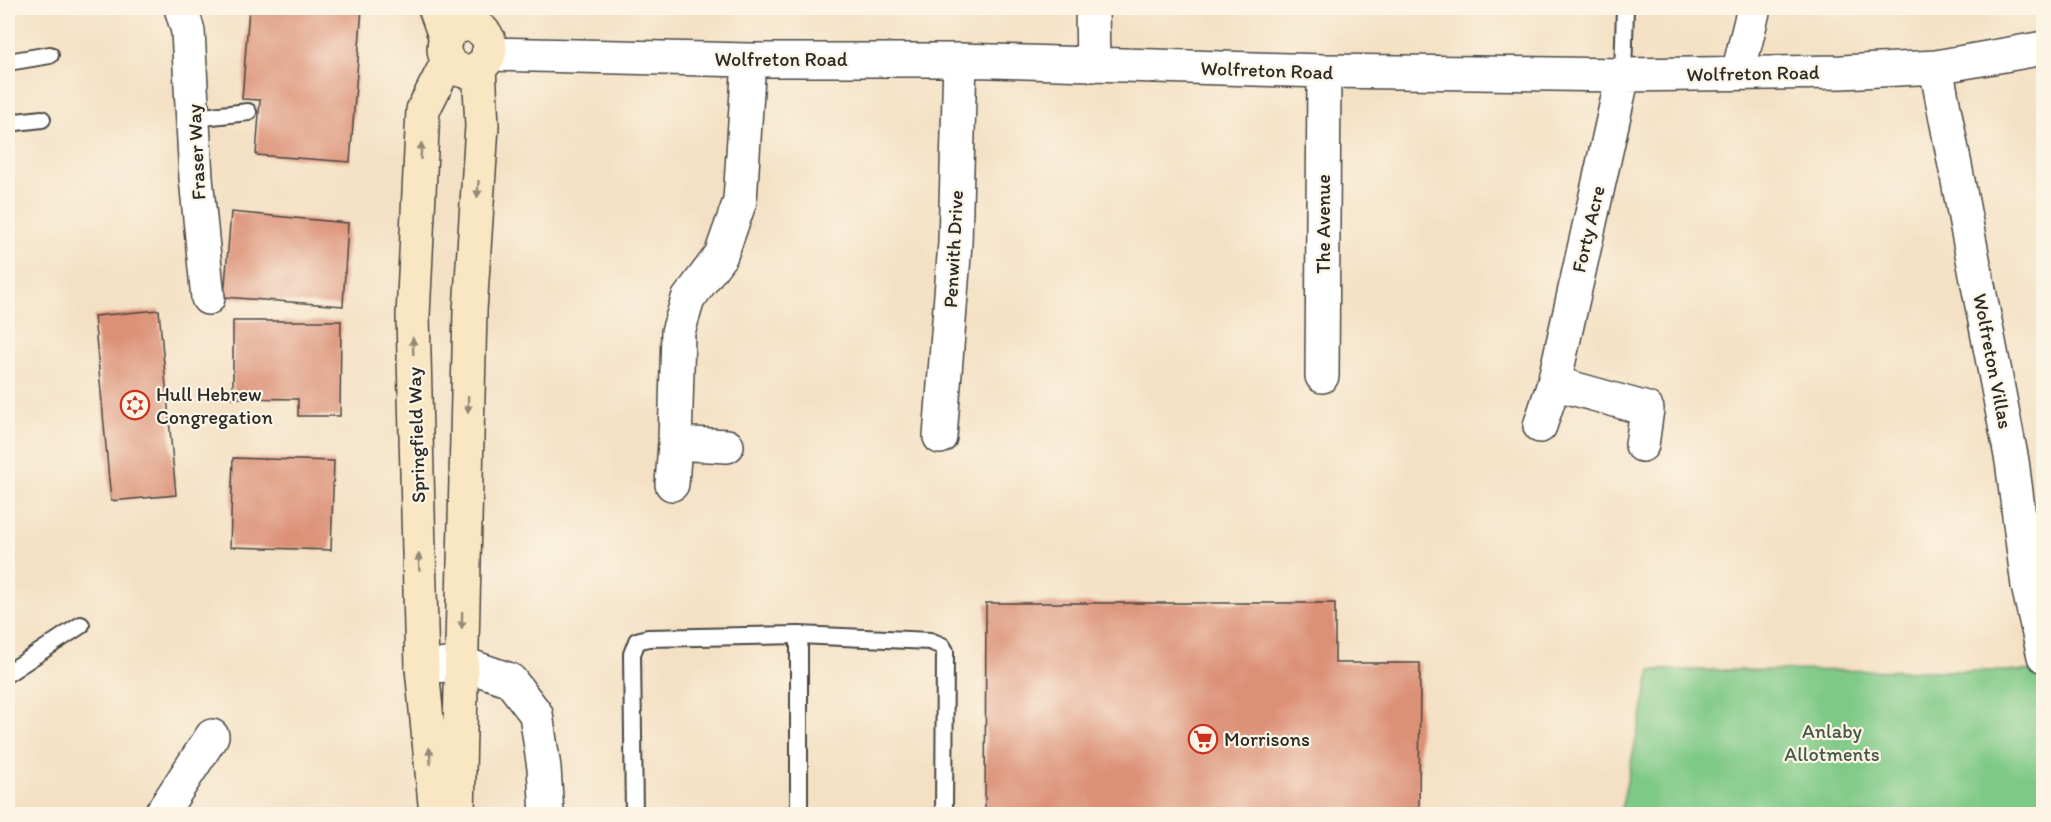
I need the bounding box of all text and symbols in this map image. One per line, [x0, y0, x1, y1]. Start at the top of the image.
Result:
street label: Wolfreton Road [714, 47, 848, 71]
street label: Wolfreton Road [1200, 56, 1334, 84]
street label: Wolfreton Road [1686, 60, 1820, 86]
street label: Fraser Way [181, 103, 210, 201]
one-way arrow [417, 141, 426, 160]
street label: The Avenue [1311, 174, 1335, 274]
one-way arrow [473, 179, 482, 198]
street label: Forty Acre [1566, 183, 1610, 275]
street label: Penwith Drive [938, 190, 968, 308]
street label: Wolfreton Villas [1968, 291, 2018, 431]
one-way arrow [409, 336, 418, 355]
street label: Springfield Way [402, 366, 430, 503]
place label: Hull Hebrew Congregation [156, 382, 273, 429]
synagogue icon: Hull Hebrew Congregation [119, 389, 151, 421]
one-way arrow [463, 395, 472, 414]
one-way arrow [414, 552, 424, 571]
one-way arrow [458, 611, 467, 630]
park label: Anlaby Allotments [1784, 719, 1880, 766]
supermarket icon: Morrisons [1187, 723, 1219, 755]
place label: Morrisons [1224, 727, 1310, 751]
one-way arrow [425, 747, 435, 766]

